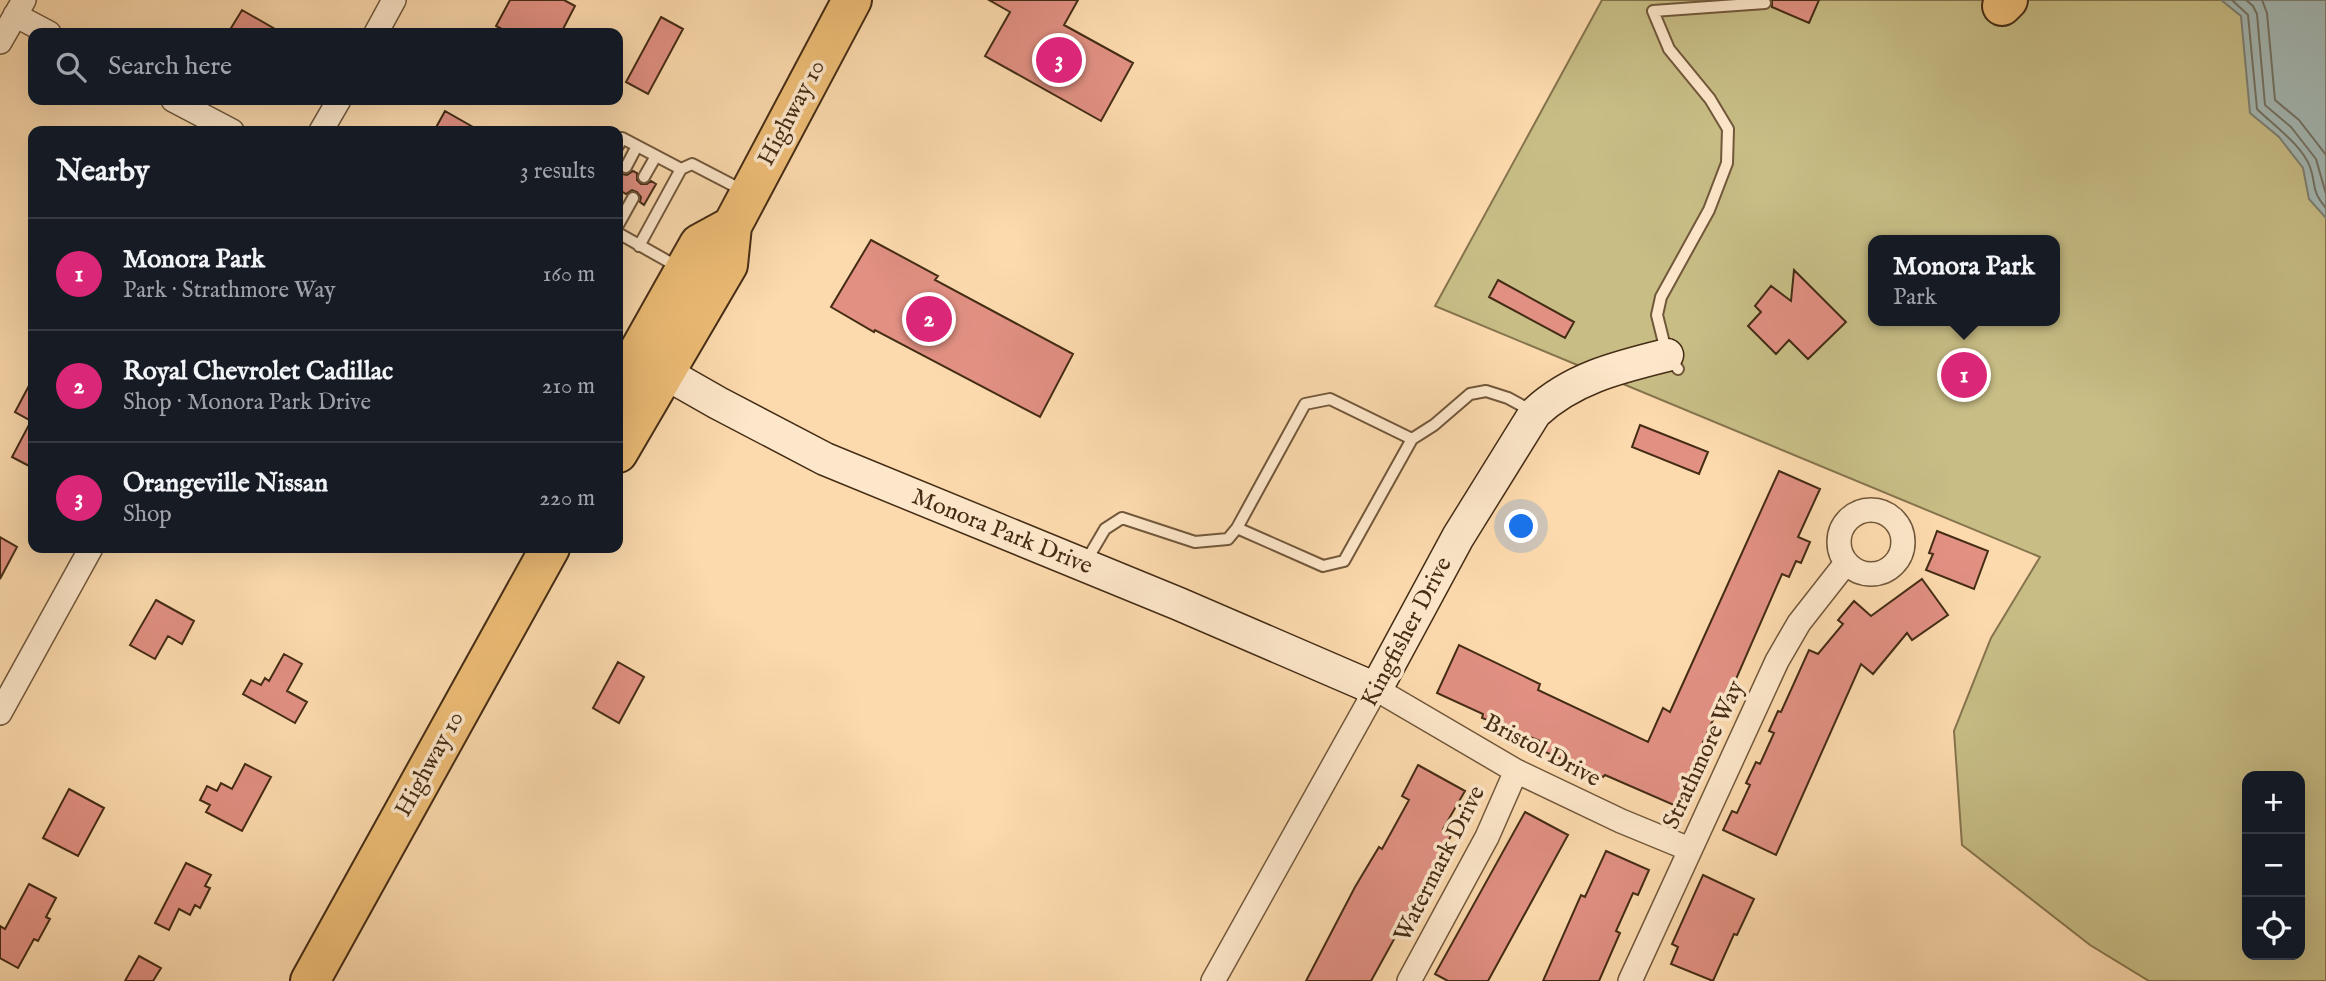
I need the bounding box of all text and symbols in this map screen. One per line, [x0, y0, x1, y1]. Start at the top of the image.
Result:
search box [28, 28, 623, 105]
pin: 3 [1036, 34, 1082, 86]
icon: search [52, 48, 90, 86]
text: Search here [108, 50, 232, 83]
street label: Highway 10 [751, 55, 833, 171]
text: Nearby [56, 153, 149, 191]
text: 3 results [520, 157, 595, 186]
popup [1868, 235, 2060, 326]
text: Monora Park [123, 243, 265, 276]
text: Monora Park [1893, 250, 2035, 283]
text: 1 [75, 260, 83, 289]
text: 160 m [543, 260, 595, 289]
text: Park · Strathmore Way [123, 276, 336, 305]
text: Park [1893, 283, 1937, 312]
pin: 2 [906, 293, 952, 345]
pin: 1 [1941, 349, 1987, 401]
text: Royal Chevrolet Cadillac [123, 355, 393, 388]
text: 2 [74, 372, 84, 401]
text: 210 m [542, 372, 595, 401]
text: Shop · Monora Park Drive [123, 388, 371, 417]
text: Orangeville Nissan [123, 467, 328, 500]
street label: Monora Park Drive [907, 482, 1097, 582]
text: 3 [75, 484, 83, 513]
text: 220 m [539, 484, 595, 513]
text: Shop [123, 500, 172, 529]
your location [1504, 509, 1538, 543]
street label: Kingfisher Drive [1354, 552, 1460, 712]
street label: Strathmore Way [1656, 676, 1752, 834]
street label: Highway 10 [388, 706, 472, 822]
street label: Bristol Drive [1478, 707, 1606, 795]
map controls [2242, 771, 2305, 960]
button: + [2242, 771, 2305, 834]
street label: Watermark Drive [1387, 781, 1493, 947]
button: − [2242, 834, 2305, 897]
button: locate [2242, 897, 2305, 960]

